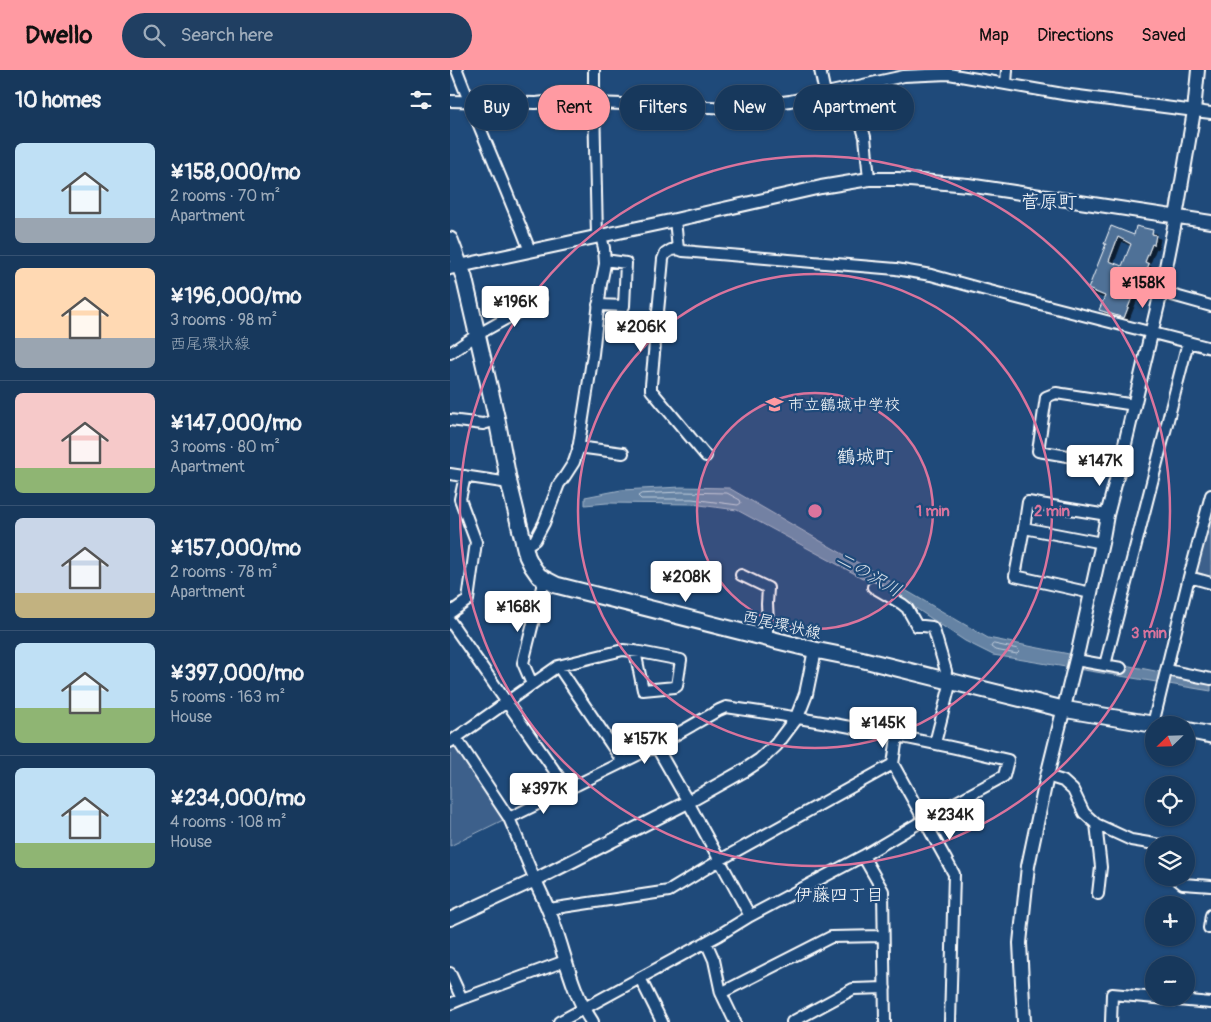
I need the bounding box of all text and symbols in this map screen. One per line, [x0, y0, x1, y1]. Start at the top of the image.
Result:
search box [122, 13, 472, 58]
text: Dwello [25, 21, 92, 50]
icon: search [140, 21, 168, 49]
text: Search here [180, 23, 273, 47]
text: Map [979, 24, 1009, 47]
text: Directions [1037, 24, 1113, 47]
text: Saved [1141, 24, 1186, 47]
chip: Buy [465, 85, 528, 130]
chip: Rent [538, 85, 610, 130]
chip: Filters [620, 85, 705, 130]
chip: New [715, 85, 784, 130]
chip: Apartment [794, 85, 914, 130]
icon: filters [407, 86, 435, 114]
text: 10 homes [15, 87, 101, 114]
text: ¥158,000/mo [170, 159, 301, 186]
icon: home [55, 163, 115, 223]
text: 2 rooms · 70 m² [170, 186, 280, 206]
district label: 菅原町 [1020, 190, 1078, 214]
text: Apartment [170, 206, 245, 226]
pin: ¥158K [1108, 266, 1178, 309]
text: ¥158K [1121, 273, 1165, 293]
text: ¥196,000/mo [170, 283, 302, 310]
pin: ¥196K [480, 286, 550, 328]
icon: home [55, 288, 115, 348]
text: ¥196K [493, 292, 537, 312]
text: 3 rooms · 98 m² [170, 310, 277, 330]
pin: ¥206K [606, 310, 676, 353]
text: ¥206K [616, 317, 666, 337]
text: 西尾環状線 [170, 334, 250, 354]
school or university icon: 市立鶴城中学校 [764, 394, 784, 414]
place label: 市立鶴城中学校 [788, 395, 900, 415]
text: ¥147,000/mo [170, 410, 302, 437]
icon: home [55, 413, 115, 473]
text: 3 rooms · 80 m² [170, 437, 280, 457]
pin: ¥147K [1065, 444, 1135, 487]
district label: 鶴城町 [836, 445, 894, 469]
text: ¥147K [1078, 451, 1122, 471]
text: Apartment [170, 457, 245, 477]
centre of rings [806, 502, 824, 520]
text: 1 min [916, 502, 950, 521]
text: 2 min [1034, 502, 1070, 521]
text: ¥157,000/mo [170, 535, 301, 562]
icon: home [55, 538, 115, 598]
water label: 二の沢川 [832, 546, 906, 602]
pin: ¥208K [651, 560, 721, 603]
text: 2 rooms · 78 m² [170, 562, 277, 582]
text: ¥208K [662, 567, 710, 587]
text: Apartment [170, 582, 245, 602]
pin: ¥168K [483, 590, 553, 633]
text: ¥168K [496, 597, 540, 617]
street label: 西尾環状線 [741, 606, 823, 644]
text: 3 min [1131, 624, 1167, 643]
text: ¥397,000/mo [170, 660, 304, 687]
icon: home [55, 663, 115, 723]
text: 5 rooms · 163 m² [170, 687, 285, 707]
pin: ¥145K [848, 706, 918, 749]
text: House [170, 707, 212, 727]
text: ¥145K [861, 713, 905, 733]
north arrow [1145, 716, 1195, 766]
map controls [1145, 716, 1195, 1006]
pin: ¥157K [610, 722, 680, 765]
text: ¥157K [623, 729, 667, 749]
pin: ¥397K [509, 772, 579, 815]
button: locate [1145, 776, 1195, 826]
text: ¥397K [521, 779, 567, 799]
text: ¥234,000/mo [170, 785, 305, 812]
icon: home [55, 788, 115, 848]
pin: ¥234K [915, 798, 985, 841]
text: ¥234K [926, 805, 974, 825]
text: 4 rooms · 108 m² [170, 812, 287, 832]
text: House [170, 832, 212, 852]
button: layers [1145, 836, 1195, 886]
district label: 伊藤四丁目 [794, 884, 884, 907]
button: + [1145, 896, 1195, 946]
button: − [1145, 956, 1195, 1006]

